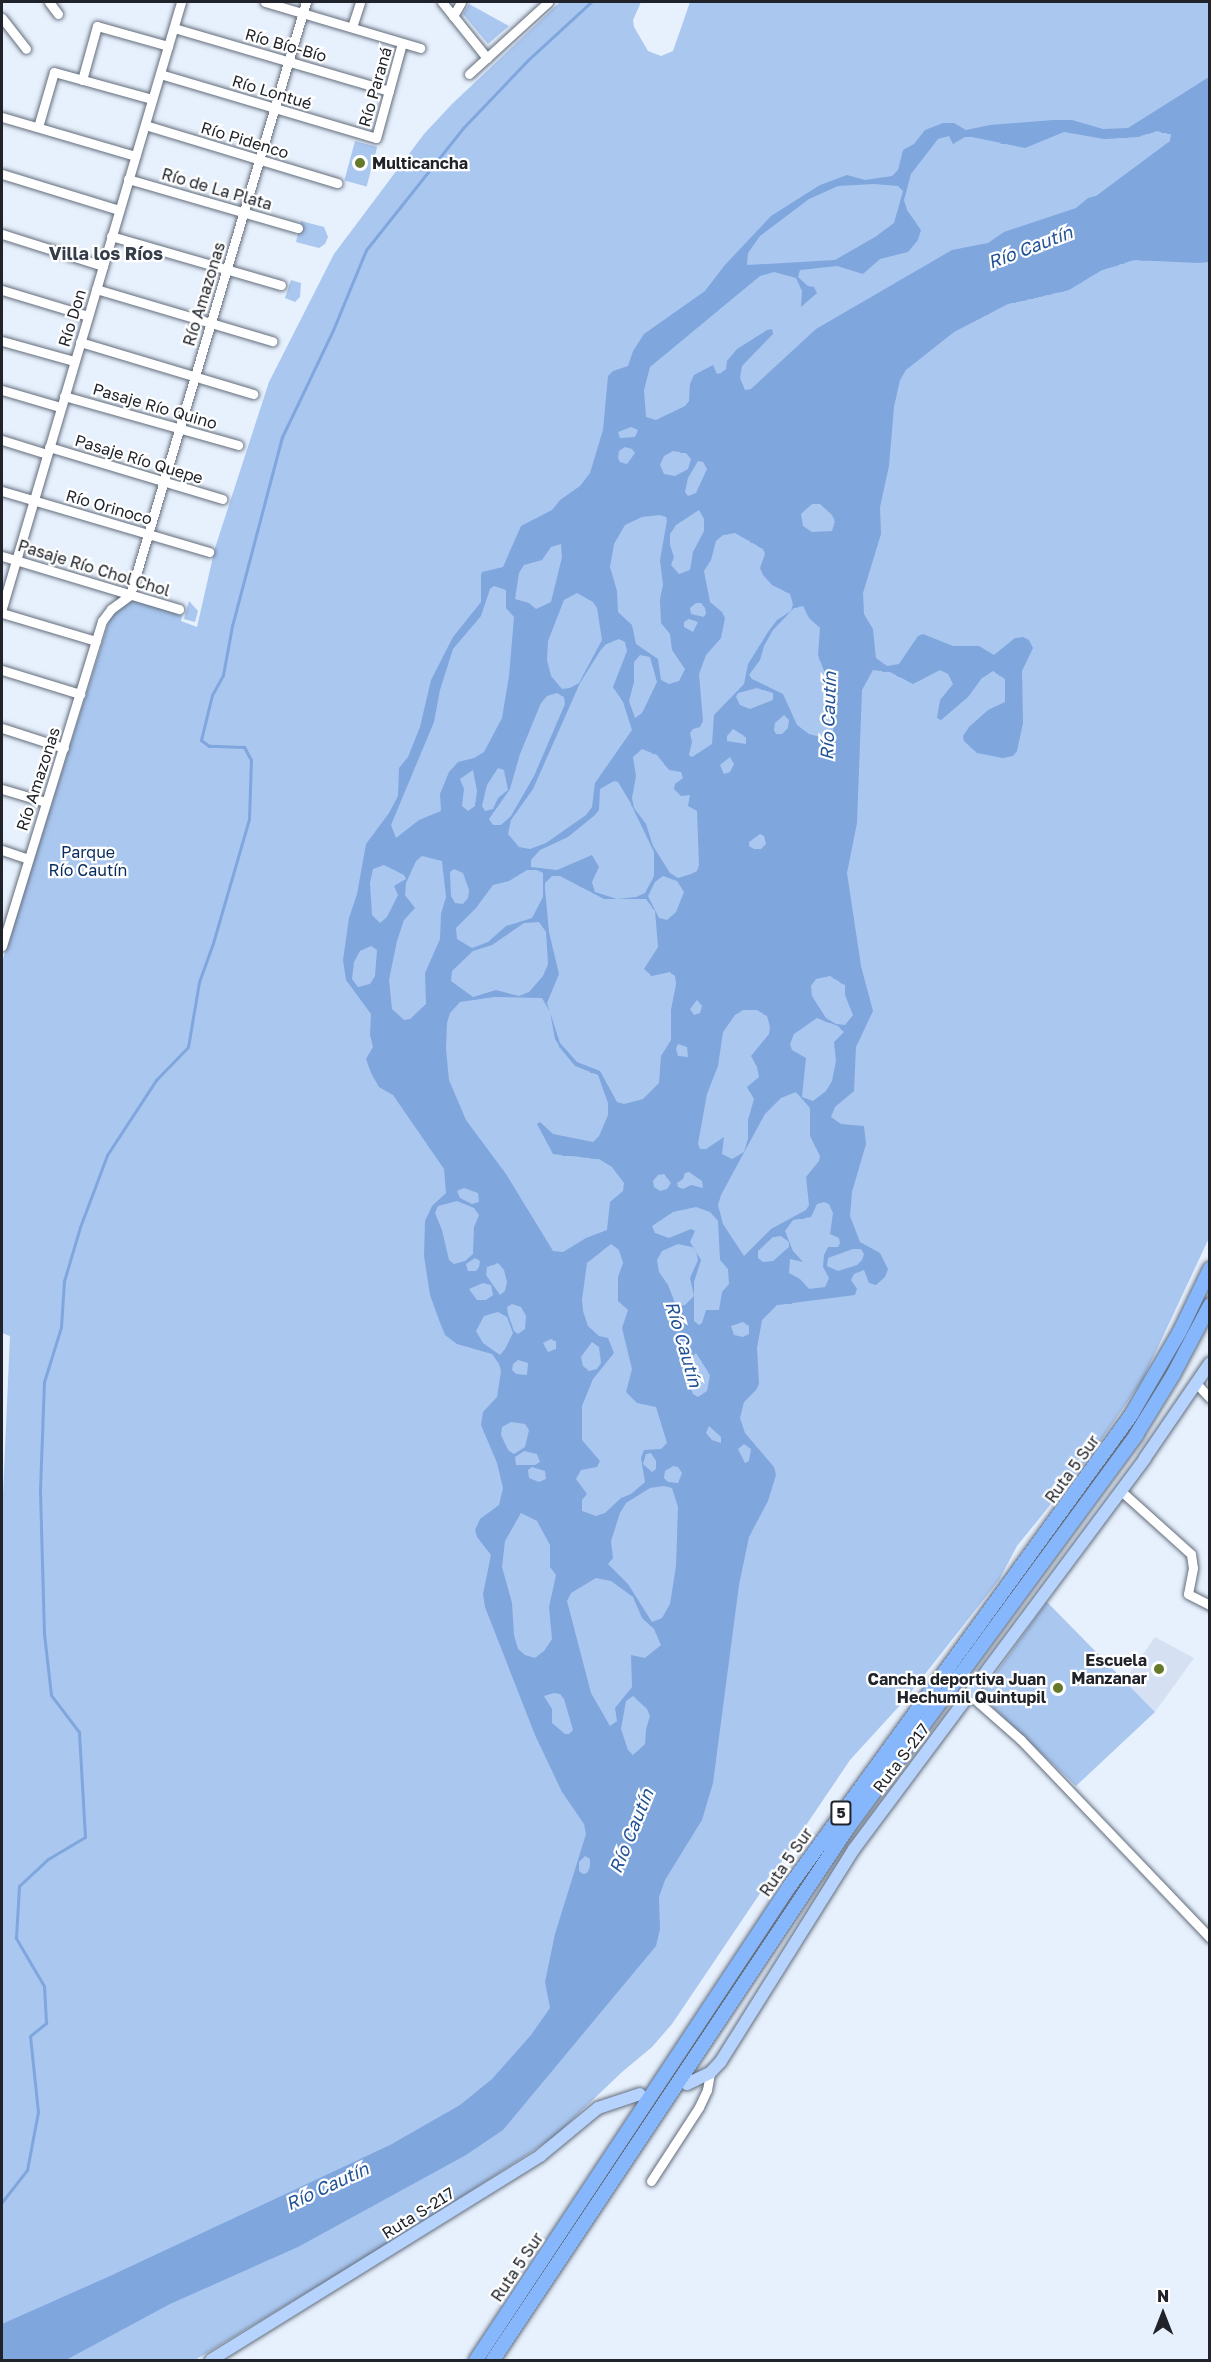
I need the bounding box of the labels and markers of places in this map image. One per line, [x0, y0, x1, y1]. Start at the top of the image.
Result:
place label: Multicancha [372, 153, 468, 173]
marker: Multicancha [353, 156, 367, 170]
place label: Escuela Manzanar [1071, 1650, 1147, 1688]
marker: Escuela Manzanar [1152, 1662, 1166, 1676]
place label: Cancha deportiva Juan Hechumil Quintupil [868, 1669, 1046, 1707]
marker: Cancha deportiva Juan Hechumil Quintupil [1051, 1681, 1065, 1695]

